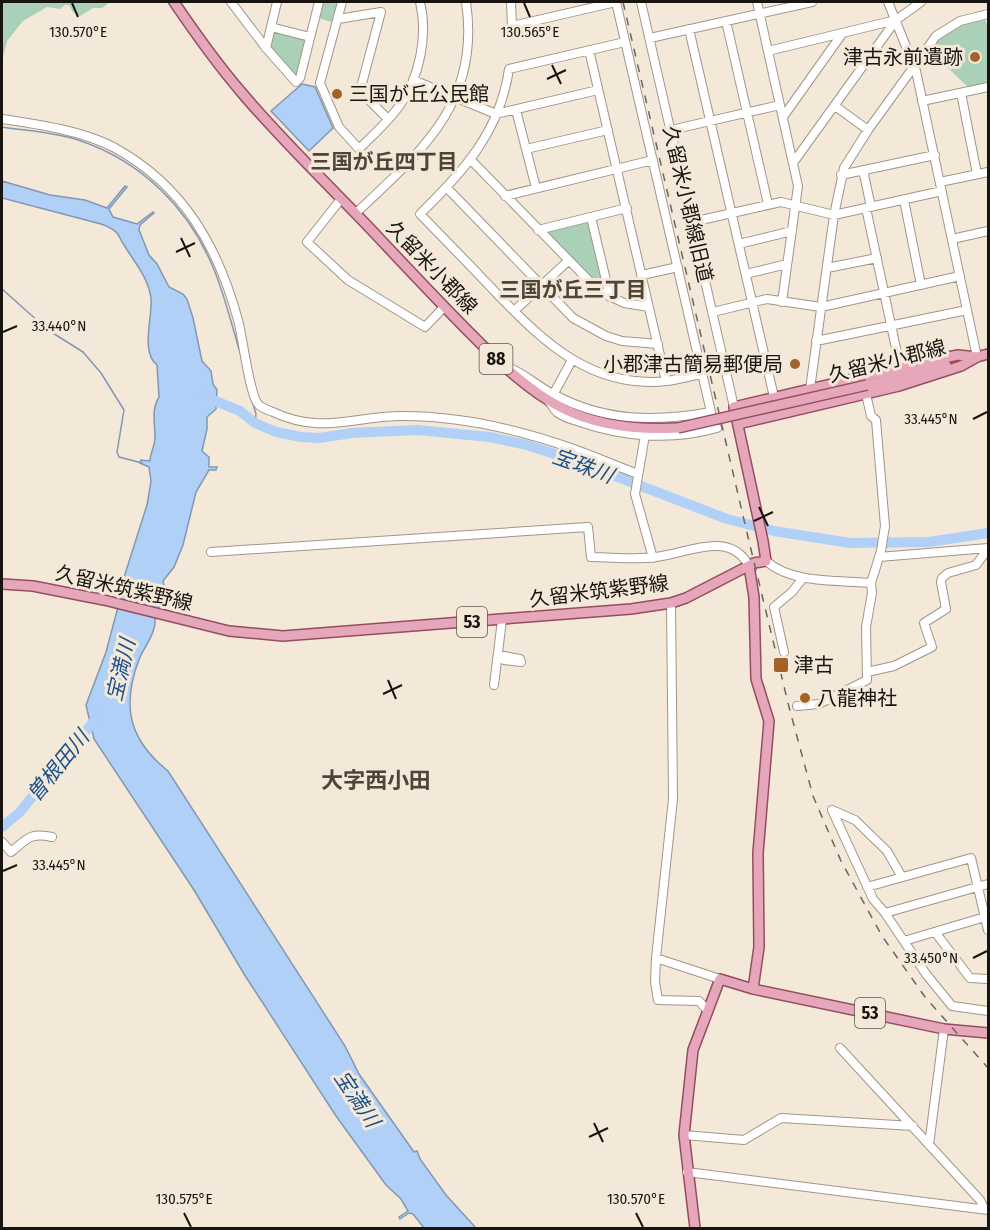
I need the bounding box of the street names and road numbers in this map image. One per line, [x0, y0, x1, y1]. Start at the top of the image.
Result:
street label: 久留米小郡線旧道 [658, 123, 718, 285]
street label: 久留米小郡線 [382, 216, 482, 318]
street label: 久留米小郡線 [826, 335, 948, 387]
road number: 88 [480, 344, 512, 374]
street label: 久留米筑紫野線 [53, 561, 195, 615]
street label: 久留米筑紫野線 [528, 571, 670, 611]
road number: 53 [457, 607, 487, 637]
road number: 53 [855, 998, 885, 1028]

